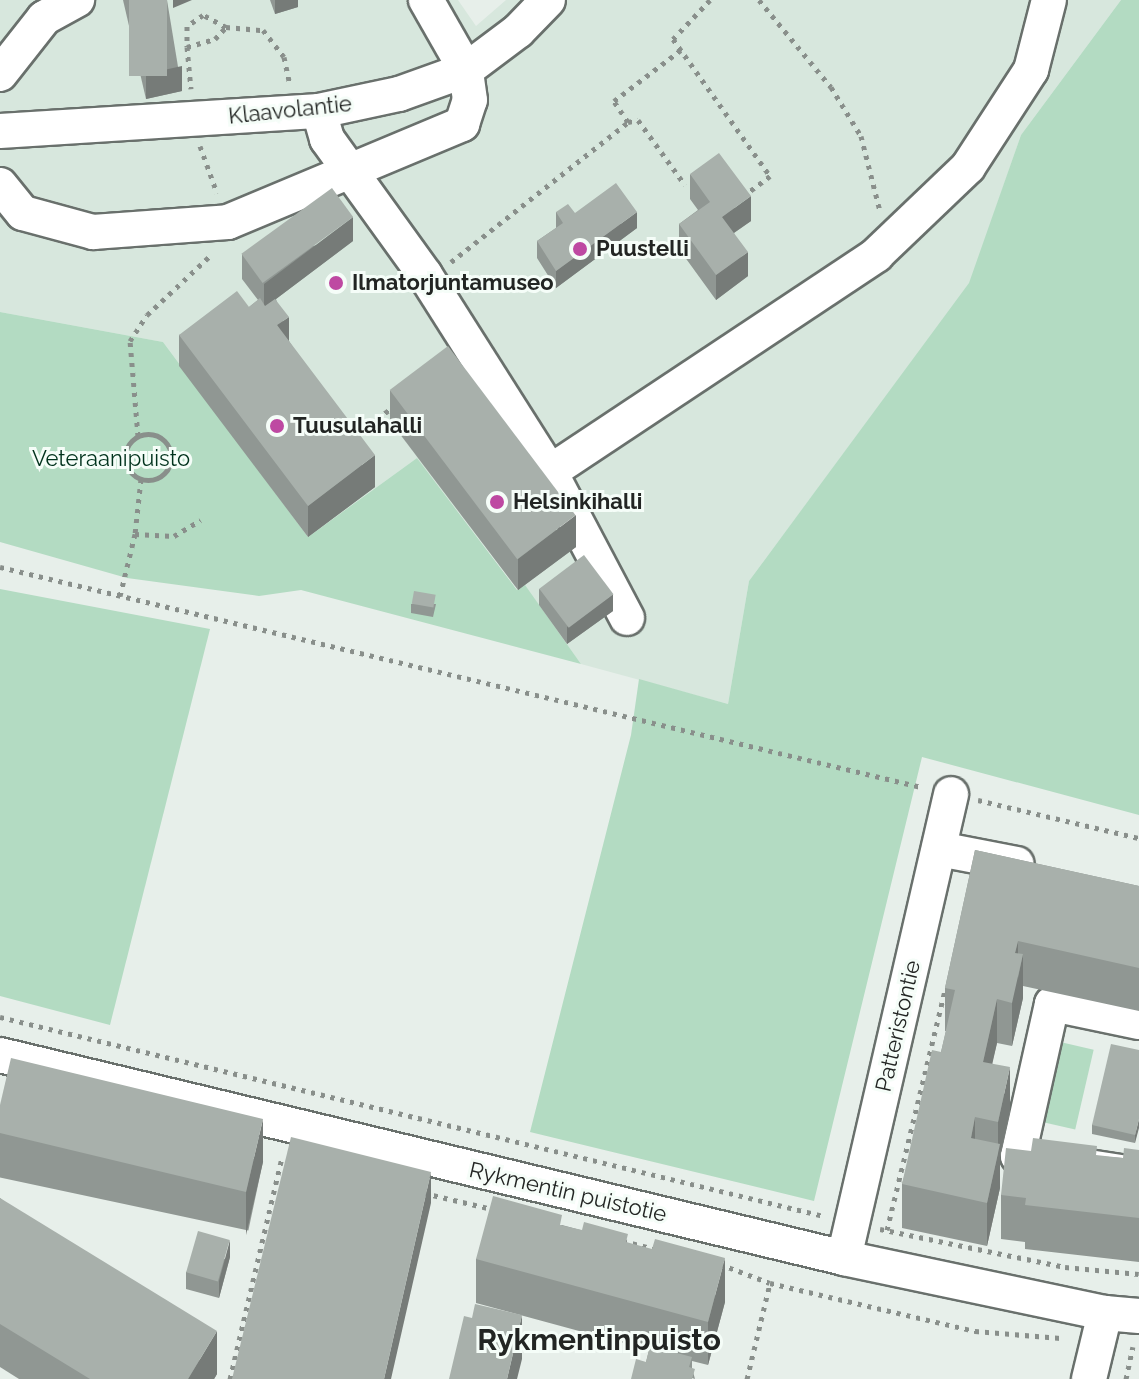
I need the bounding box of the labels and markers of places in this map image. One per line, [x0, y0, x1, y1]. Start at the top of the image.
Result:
place label: Puustelli [596, 236, 689, 262]
marker: Puustelli [571, 240, 589, 258]
place label: Ilmatorjuntamuseo [352, 270, 554, 296]
marker: Ilmatorjuntamuseo [327, 274, 345, 292]
place label: Tuusulahalli [293, 413, 422, 439]
marker: Tuusulahalli [268, 417, 286, 435]
place label: Helsinkihalli [513, 489, 642, 515]
marker: Helsinkihalli [488, 493, 506, 511]

